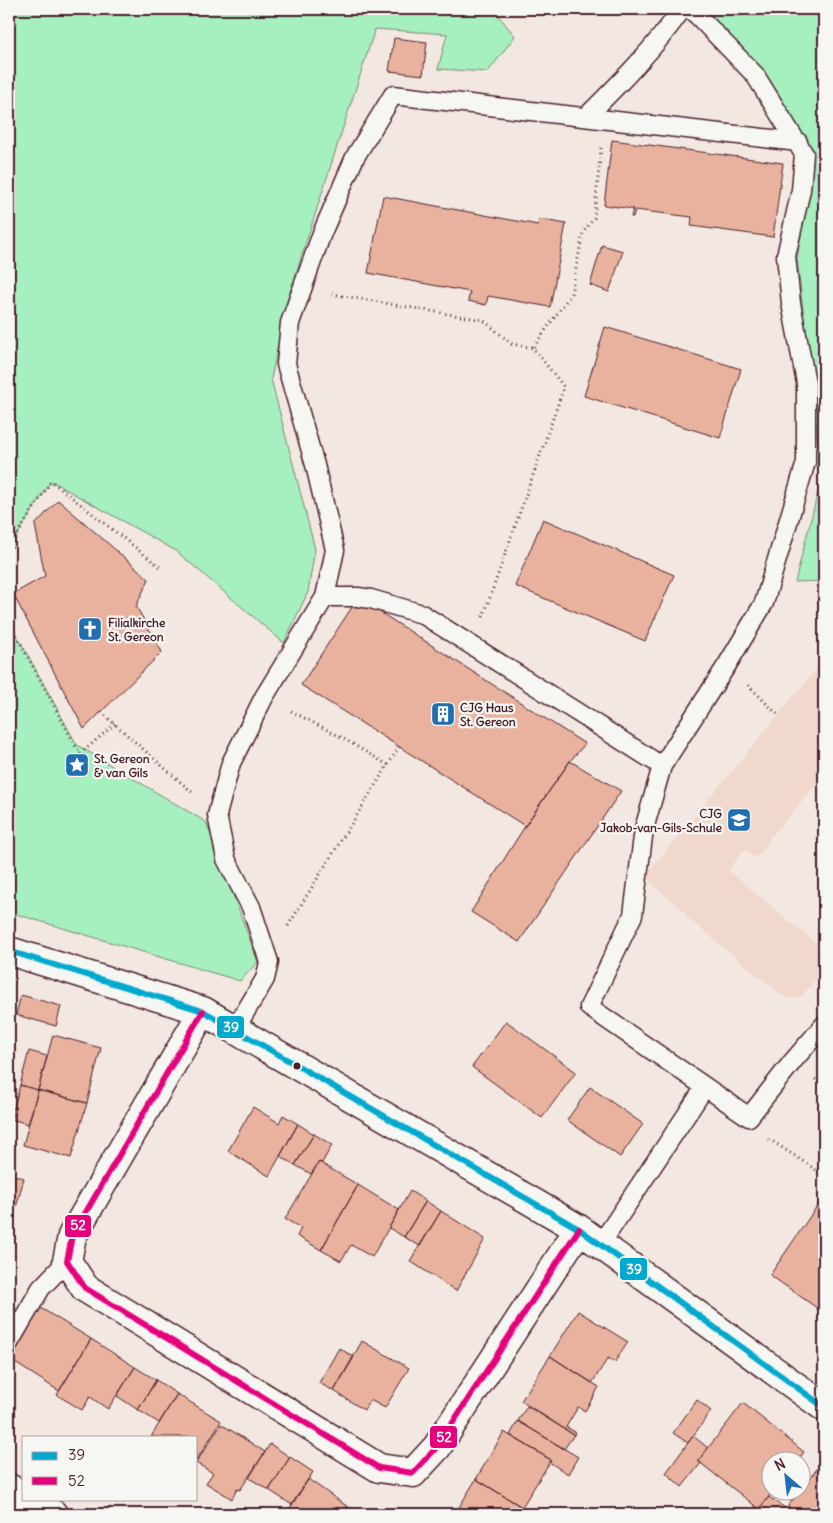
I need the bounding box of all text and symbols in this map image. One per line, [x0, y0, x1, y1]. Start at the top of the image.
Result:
place label: Filialkirche St. Gereon [108, 615, 166, 644]
church icon: Filialkirche St. Gereon [77, 616, 103, 642]
place label: CJG Haus St. Gereon [460, 700, 516, 729]
building icon: CJG Haus St. Gereon [430, 701, 456, 727]
place label: St. Gereon & van Gils [94, 751, 150, 780]
place icon: St. Gereon & van Gils [64, 752, 90, 778]
place label: CJG Jakob-van-Gils-Schule [600, 806, 723, 835]
school or university icon: CJG Jakob-van-Gils-Schule [726, 807, 752, 833]
line badge: 39 [216, 1015, 245, 1039]
text: 39 [223, 1018, 239, 1036]
unlabelled marker [292, 1061, 302, 1071]
line badge: 52 [64, 1214, 92, 1238]
text: 52 [70, 1216, 86, 1234]
line badge: 39 [619, 1257, 648, 1281]
text: 39 [626, 1260, 642, 1278]
line badge: 52 [429, 1425, 458, 1449]
text: 52 [436, 1428, 452, 1446]
legend [22, 1436, 198, 1500]
text: 39 [68, 1445, 85, 1464]
north arrow [760, 1450, 810, 1500]
text: N [771, 1454, 788, 1475]
text: 52 [68, 1471, 85, 1490]

